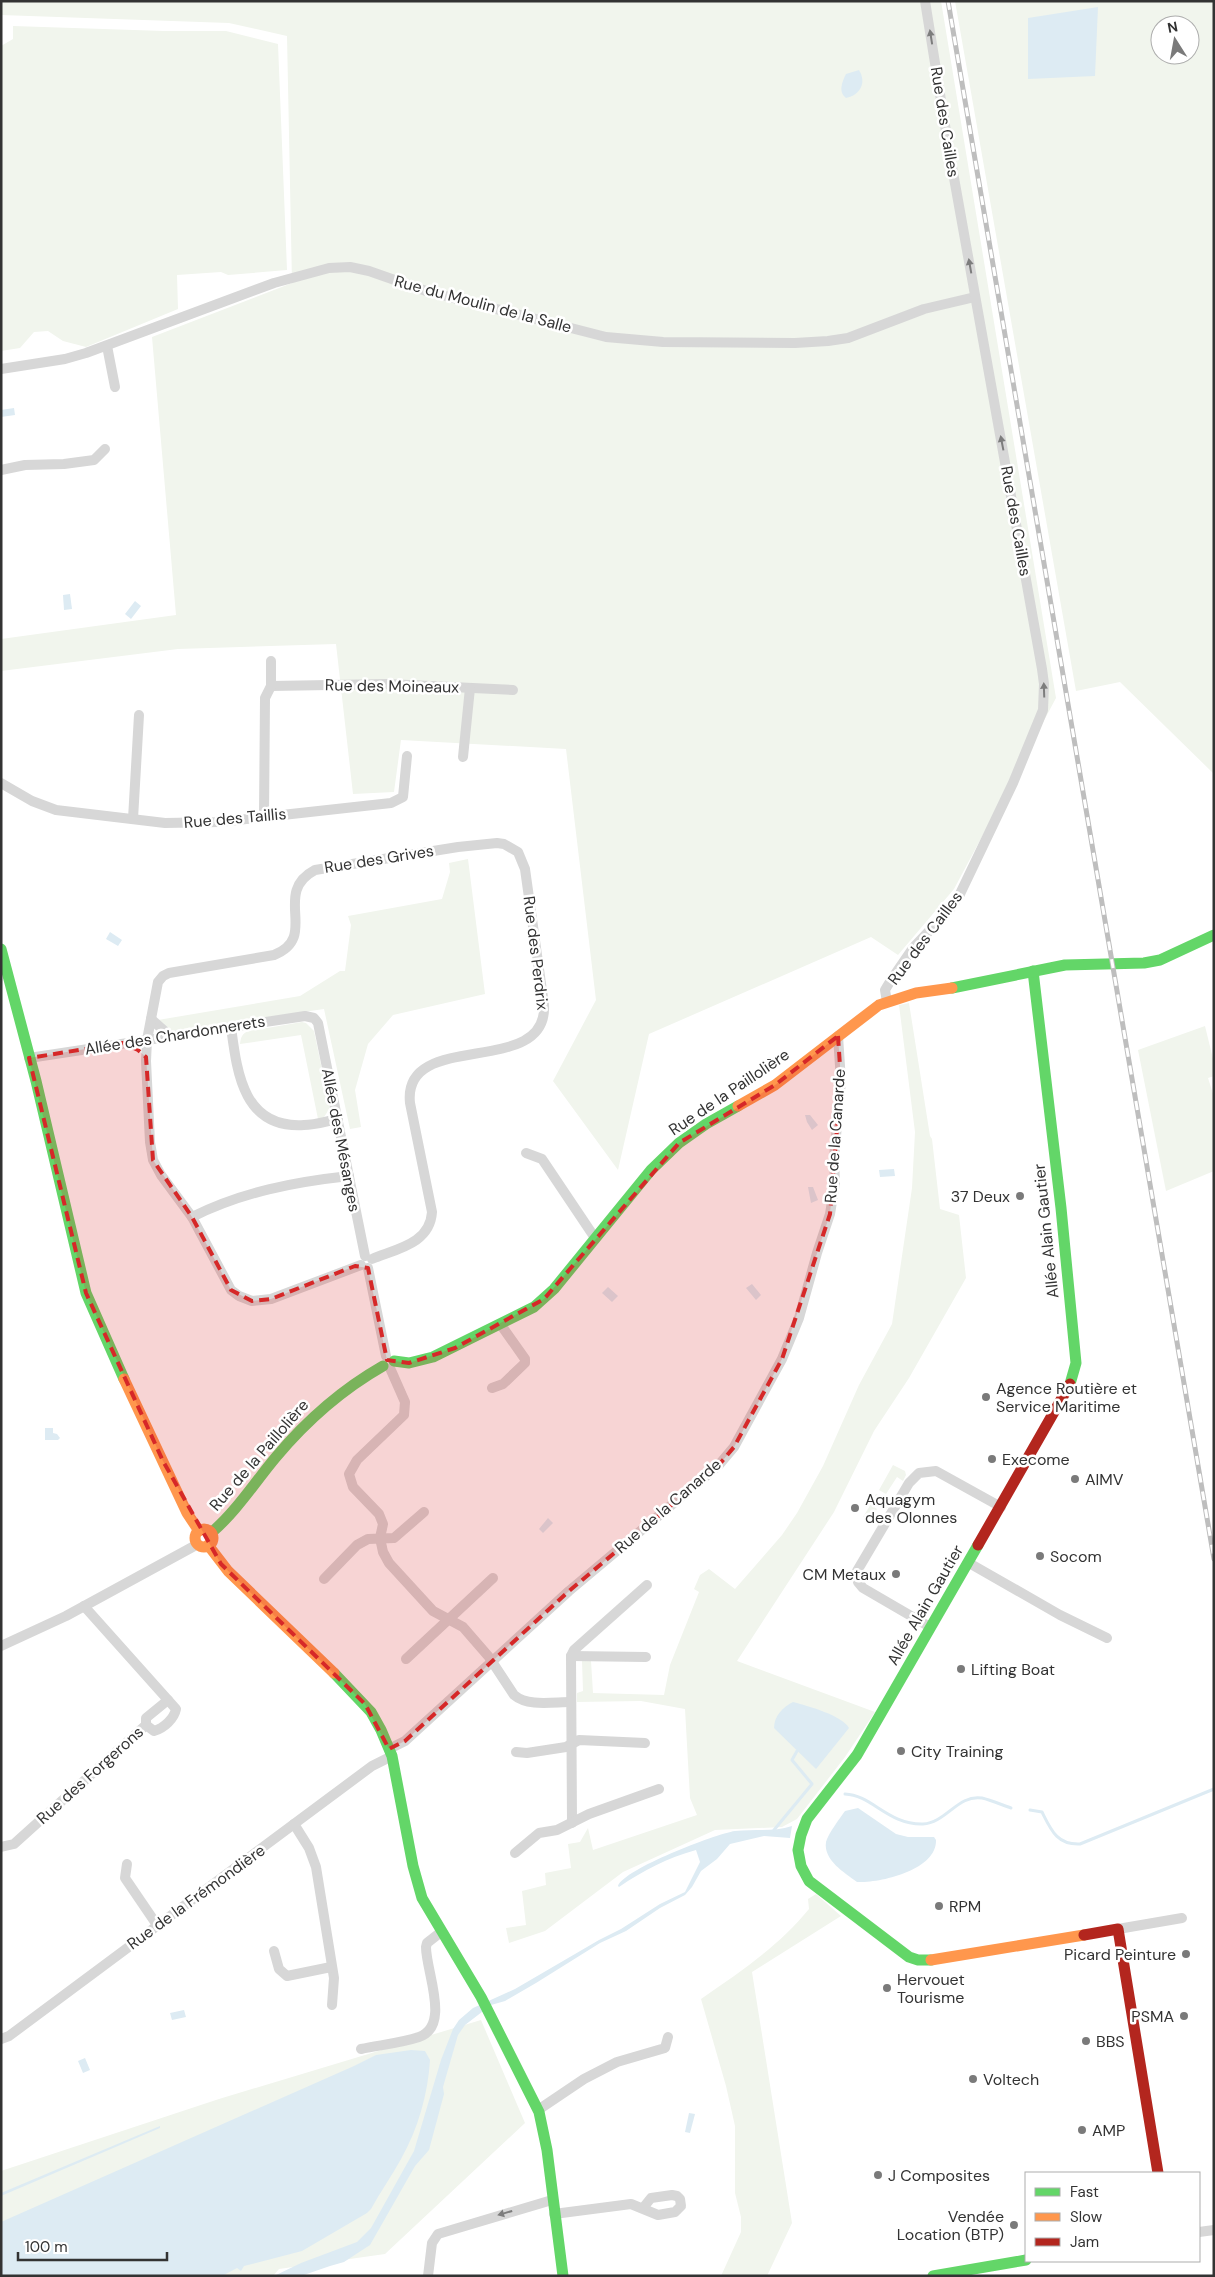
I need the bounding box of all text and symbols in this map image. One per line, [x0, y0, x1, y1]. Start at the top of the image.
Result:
north arrow [1150, 15, 1200, 65]
text: N [1166, 17, 1179, 37]
one-way arrow [926, 29, 934, 45]
street label: Rue des Cailles [926, 65, 964, 179]
one-way arrow [965, 258, 973, 274]
street label: Rue du Moulin de la Salle [392, 270, 574, 338]
one-way arrow [998, 435, 1006, 451]
street label: Rue des Cailles [996, 464, 1036, 578]
street label: Rue des Moineaux [325, 674, 459, 698]
one-way arrow [1040, 681, 1048, 697]
street label: Rue des Taillis [183, 803, 287, 833]
street label: Rue des Grives [323, 840, 435, 878]
street label: Rue des Cailles [883, 887, 967, 989]
street label: Rue des Perdrix [519, 895, 553, 1011]
street label: Allée des Chardonnerets [83, 1010, 267, 1060]
street label: Rue de la Paillolière [665, 1044, 793, 1140]
street label: Allée des Mésanges [317, 1066, 365, 1214]
street label: Rue de la Canarde [820, 1068, 850, 1204]
street label: Allée Alain Gautier [1028, 1162, 1064, 1299]
place label: 37 Deux [951, 1186, 1010, 1207]
marker: 37 Deux [1014, 1190, 1026, 1202]
place label: Agence Routière et Service Maritime [996, 1378, 1137, 1417]
marker: Agence Routière et Service Maritime [980, 1391, 992, 1403]
street label: Rue de la Paillolière [205, 1395, 313, 1515]
place label: Execome [1002, 1449, 1070, 1470]
marker: Execome [986, 1453, 998, 1465]
street label: Rue de la Canarde [610, 1454, 726, 1558]
place label: AIMV [1085, 1469, 1124, 1490]
marker: AIMV [1069, 1473, 1081, 1485]
place label: Aquagym des Olonnes [865, 1489, 957, 1528]
marker: Aquagym des Olonnes [849, 1502, 861, 1514]
street label: Allée Alain Gautier [882, 1541, 968, 1669]
place label: Socom [1050, 1546, 1102, 1567]
marker: Socom [1034, 1550, 1046, 1562]
place label: CM Metaux [802, 1564, 886, 1585]
marker: CM Metaux [890, 1568, 902, 1580]
place label: Lifting Boat [971, 1659, 1055, 1680]
marker: Lifting Boat [955, 1663, 967, 1675]
street label: Rue des Forgerons [32, 1721, 148, 1829]
place label: City Training [911, 1741, 1003, 1762]
marker: City Training [895, 1745, 907, 1757]
street label: Rue de la Frémondière [123, 1840, 269, 1954]
place label: RPM [949, 1896, 981, 1917]
marker: RPM [933, 1900, 945, 1912]
place label: Picard Peinture [1064, 1944, 1176, 1965]
marker: Picard Peinture [1180, 1948, 1192, 1960]
place label: Hervouet Tourisme [897, 1969, 965, 2008]
marker: Hervouet Tourisme [881, 1982, 893, 1994]
place label: PSMA [1131, 2006, 1174, 2027]
marker: PSMA [1178, 2010, 1190, 2022]
place label: BBS [1096, 2031, 1125, 2052]
marker: BBS [1080, 2035, 1092, 2047]
place label: Voltech [983, 2069, 1039, 2090]
marker: Voltech [967, 2073, 979, 2085]
place label: AMP [1092, 2120, 1125, 2141]
marker: AMP [1076, 2124, 1088, 2136]
place label: J Composites [888, 2165, 990, 2186]
marker: J Composites [872, 2169, 884, 2181]
legend [1025, 2172, 1200, 2262]
text: Fast [1070, 2182, 1099, 2202]
place label: Vendée Location (BTP) [897, 2206, 1004, 2245]
text: Slow [1070, 2207, 1103, 2227]
one-way arrow [498, 2210, 513, 2218]
marker: Vendée Location (BTP) [1008, 2219, 1020, 2231]
scale bar [18, 2230, 166, 2262]
text: Jam [1070, 2232, 1099, 2252]
text: 100 m [25, 2237, 68, 2257]

